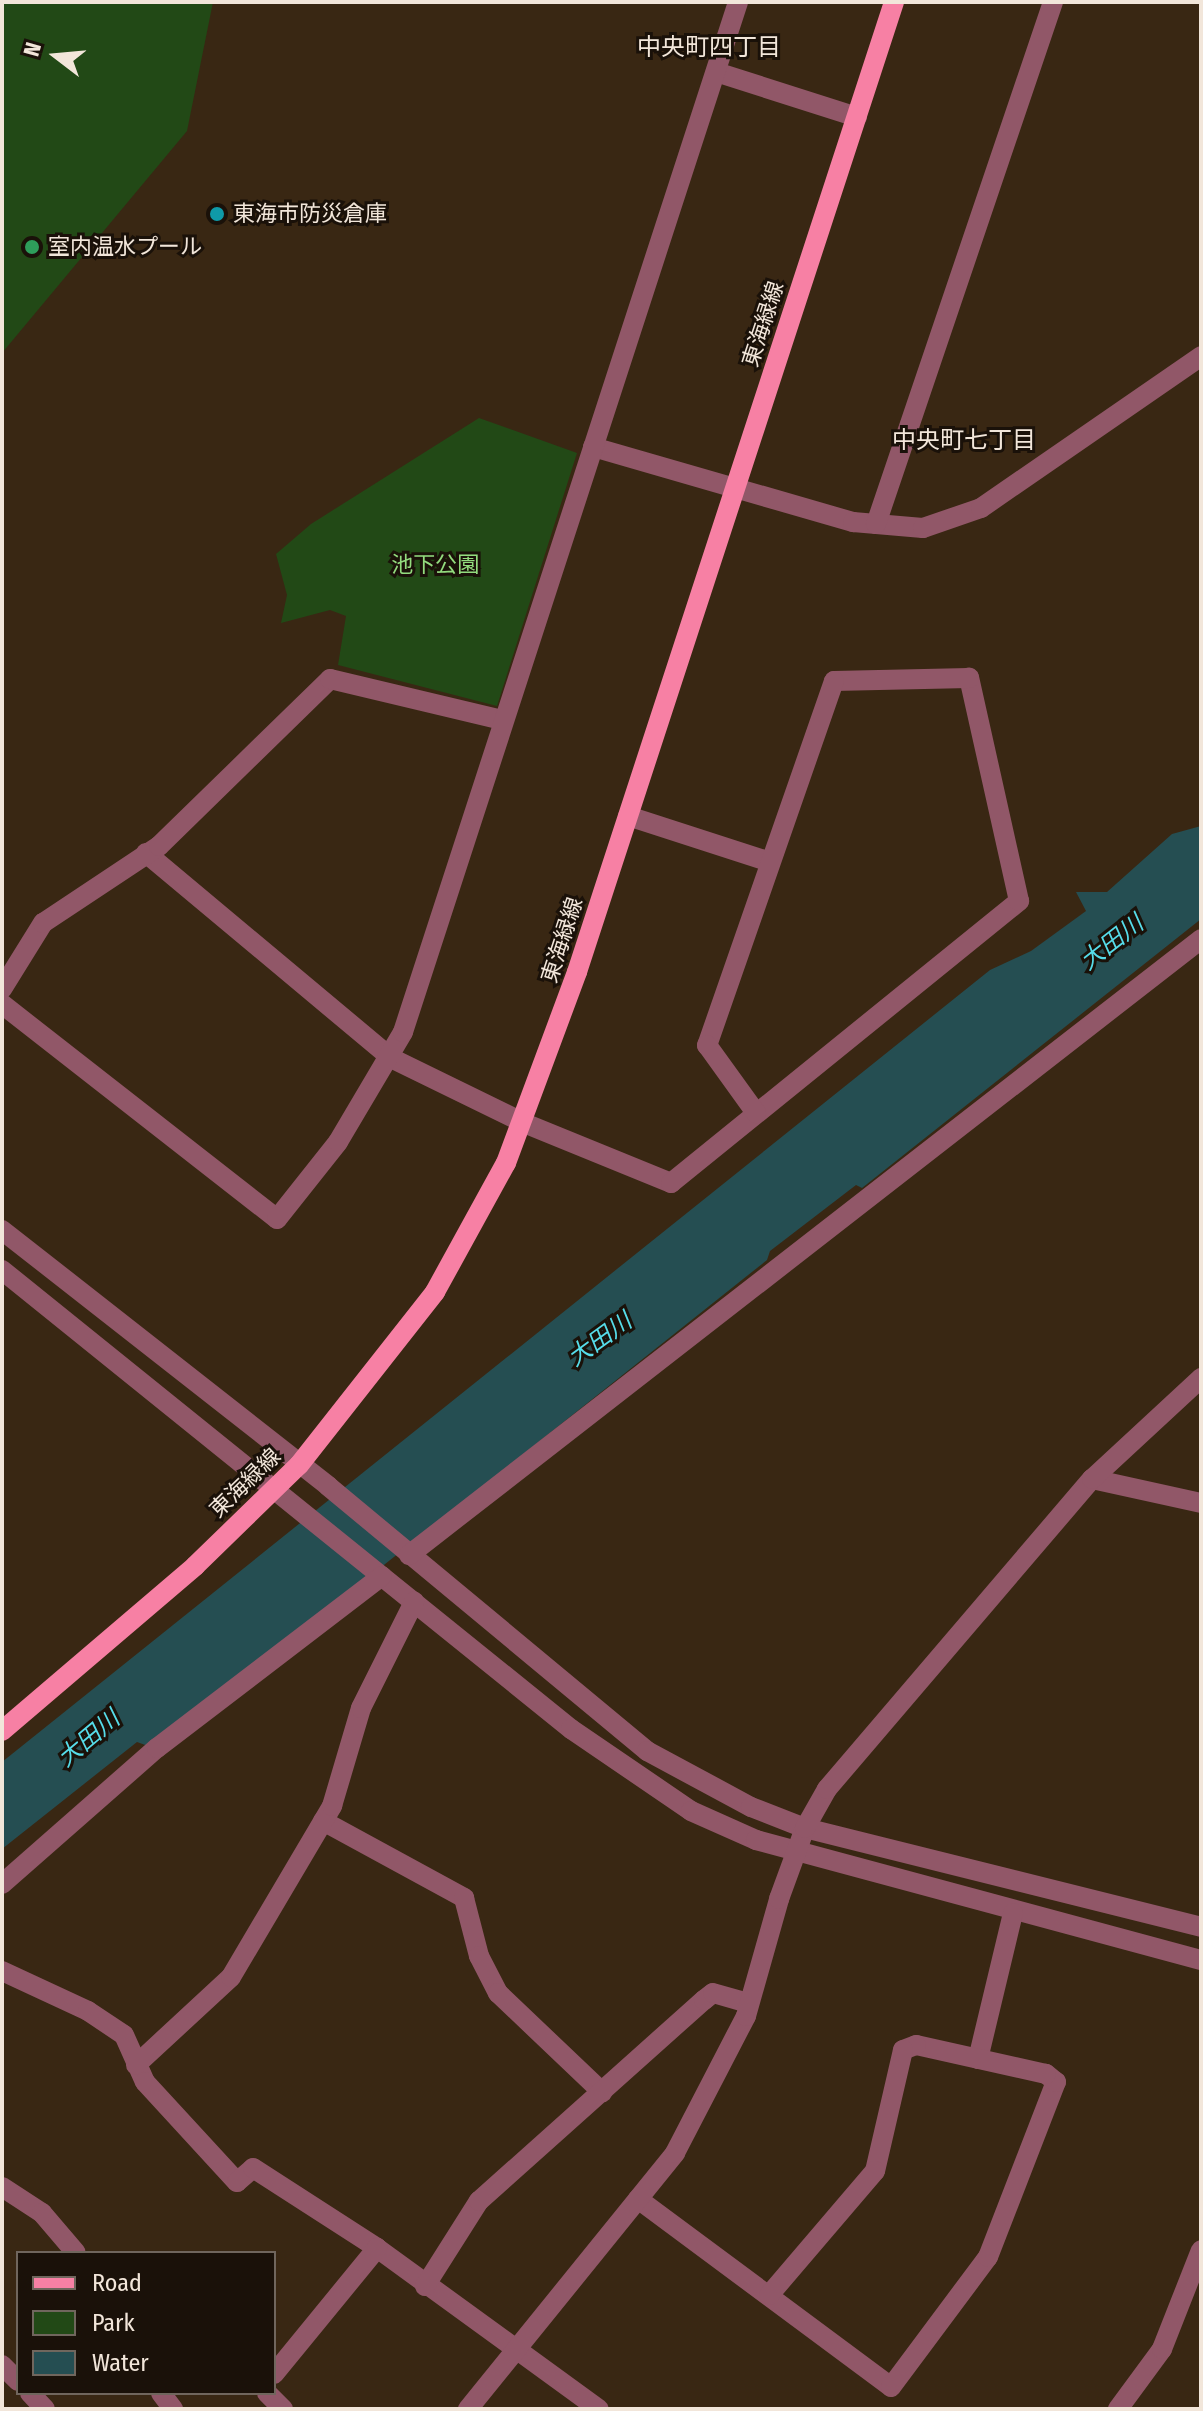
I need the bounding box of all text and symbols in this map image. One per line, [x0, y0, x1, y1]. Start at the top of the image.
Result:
north arrow [16, 16, 96, 96]
district label: 中央町四丁目 [637, 34, 781, 62]
text: N [18, 39, 47, 59]
place label: 東海市防災倉庫 [233, 201, 387, 227]
marker: 東海市防災倉庫 [208, 205, 226, 223]
place label: 室内温水プール [48, 234, 202, 260]
marker: 室内温水プール [23, 238, 41, 256]
street label: 東海緑線 [737, 278, 789, 370]
district label: 中央町七丁目 [892, 427, 1036, 455]
park label: 池下公園 [391, 552, 479, 578]
street label: 東海緑線 [536, 894, 588, 986]
water label: 大田川 [1075, 909, 1149, 977]
water label: 大田川 [562, 1307, 638, 1373]
street label: 東海緑線 [204, 1443, 286, 1523]
water label: 大田川 [52, 1705, 126, 1773]
legend [16, 2251, 276, 2395]
text: Road [92, 2269, 142, 2297]
text: Park [92, 2309, 135, 2337]
text: Water [92, 2349, 149, 2377]

